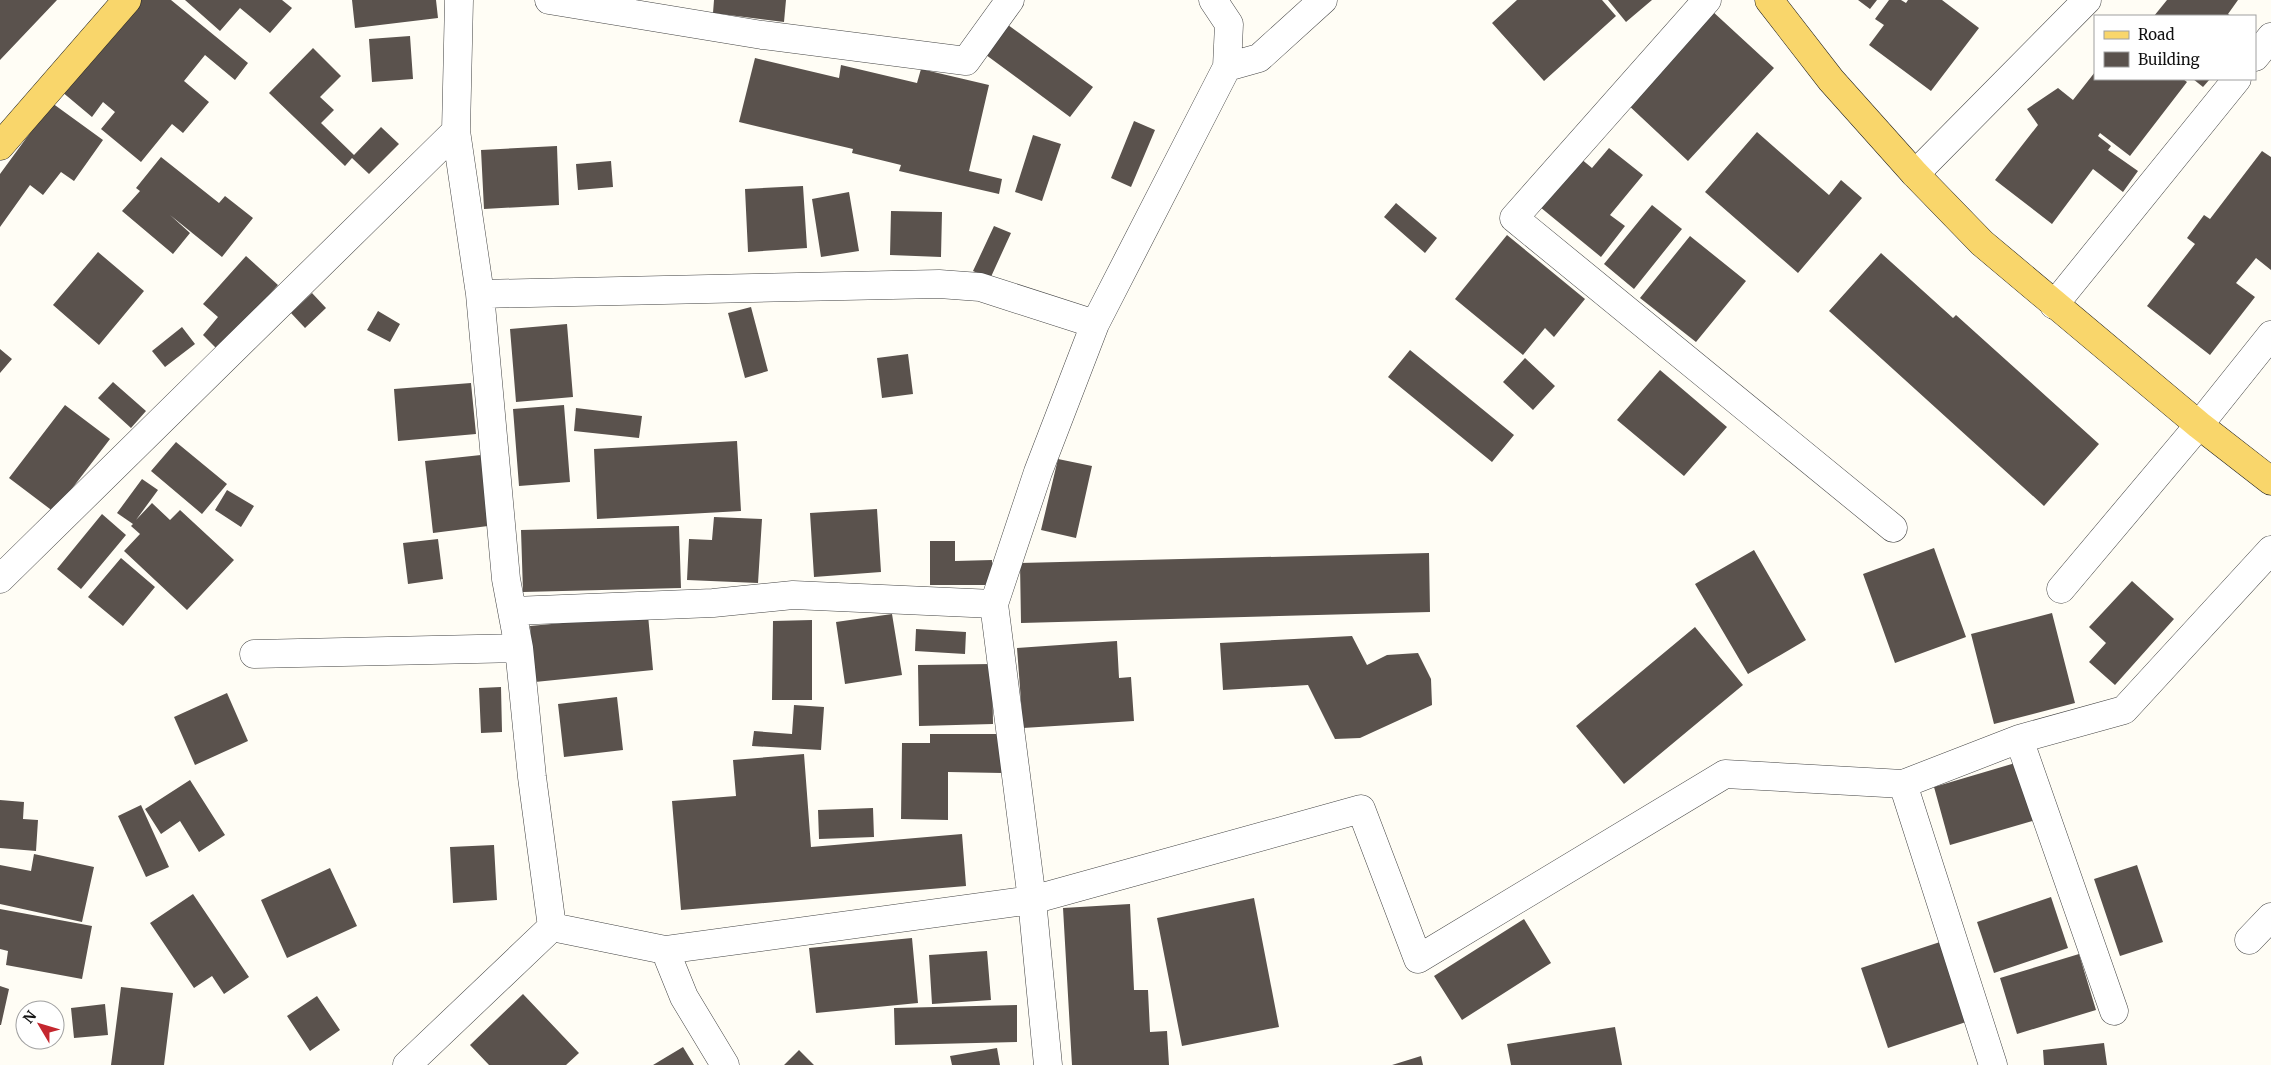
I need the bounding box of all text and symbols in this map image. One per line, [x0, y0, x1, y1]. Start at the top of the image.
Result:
legend [2094, 15, 2256, 80]
text: Road [2138, 25, 2174, 44]
text: Building [2138, 50, 2200, 69]
north arrow [15, 1000, 65, 1050]
text: N [19, 1007, 40, 1027]

